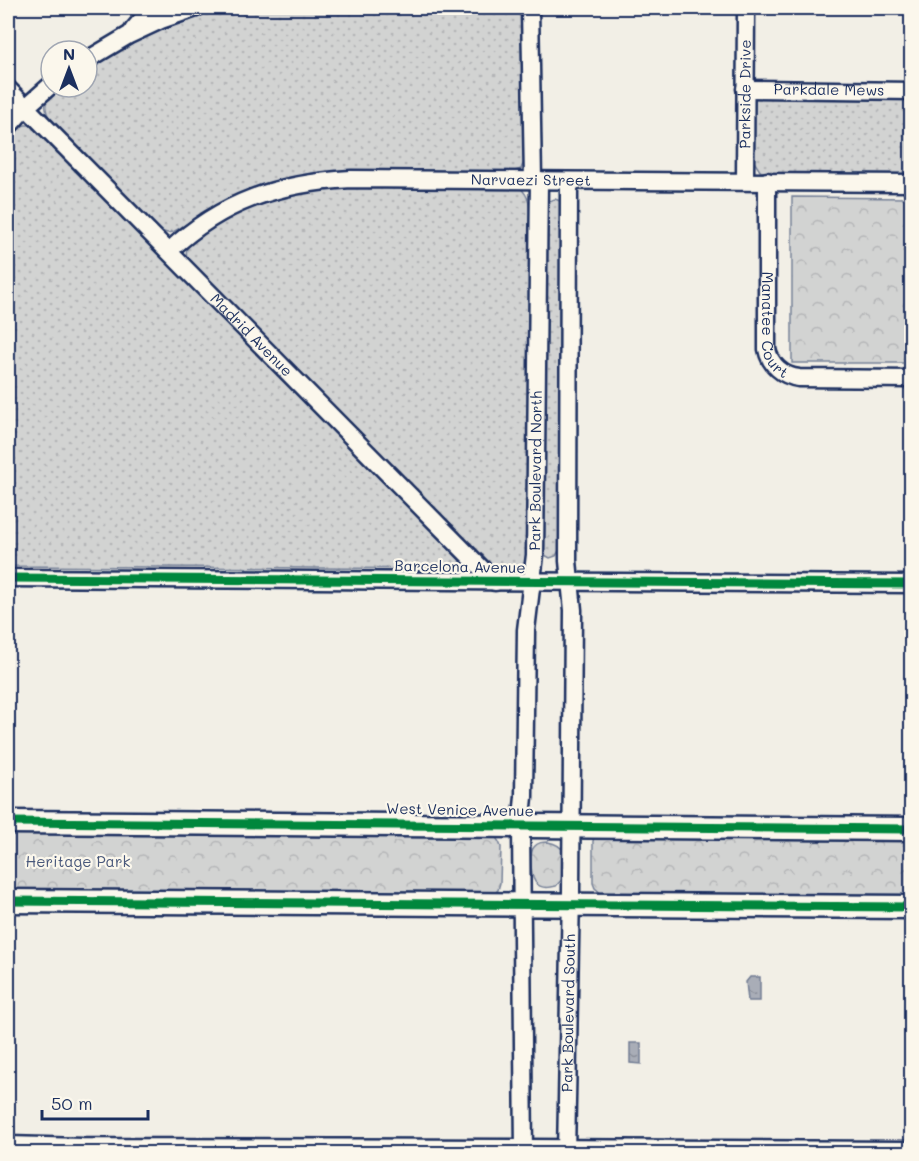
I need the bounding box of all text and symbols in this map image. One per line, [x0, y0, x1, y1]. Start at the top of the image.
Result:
north arrow [39, 39, 99, 99]
street label: Parkside Drive [734, 39, 755, 149]
text: N [63, 43, 75, 64]
street label: Parkdale Mews [773, 78, 885, 100]
street label: Narvaezi Street [471, 169, 591, 190]
street label: Manatee Court [758, 272, 792, 382]
street label: Madrid Avenue [206, 289, 297, 380]
street label: Park Boulevard North [524, 391, 546, 551]
street label: Barcelona Avenue [394, 555, 526, 577]
street label: West Venice Avenue [386, 798, 534, 820]
park label: Heritage Park [26, 851, 130, 871]
street label: Park Boulevard South [556, 934, 579, 1092]
scale bar [42, 1083, 148, 1121]
text: 50 m [51, 1091, 93, 1115]

